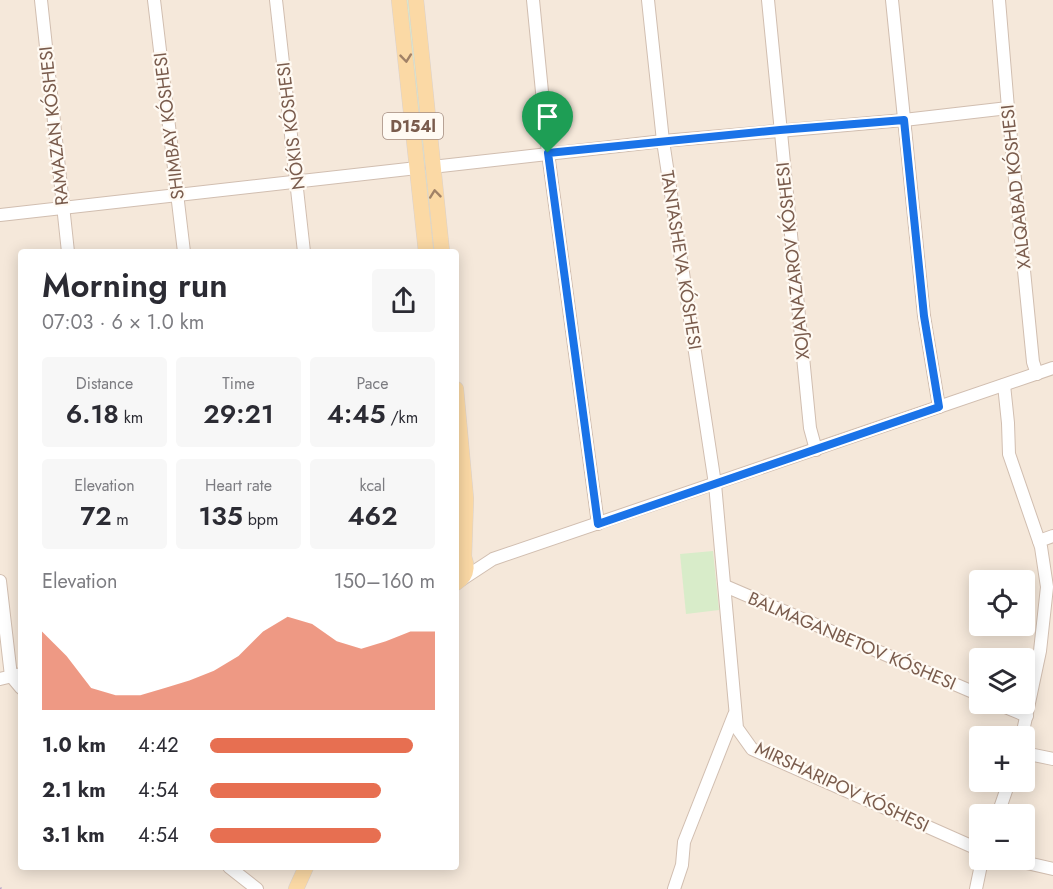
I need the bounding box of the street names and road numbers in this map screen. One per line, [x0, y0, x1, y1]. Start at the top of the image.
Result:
street label: RAMAZAN KÓSHESI [33, 45, 75, 207]
street label: SHIMBAY KÓSHESI [147, 51, 191, 201]
street label: NÓKIS KÓSHESI [270, 61, 312, 191]
street label: XALQABAD KÓSHESI [994, 103, 1038, 271]
road number: D154l [383, 113, 443, 139]
street label: XOJANAZAROV KÓSHESI [770, 161, 816, 361]
street label: TANTASHEVA KÓSHESI [654, 168, 708, 352]
street label: BALMAGANBETOV KÓSHESI [744, 585, 960, 697]
street label: MIRSHARIPOV KÓSHESI [751, 735, 933, 839]

